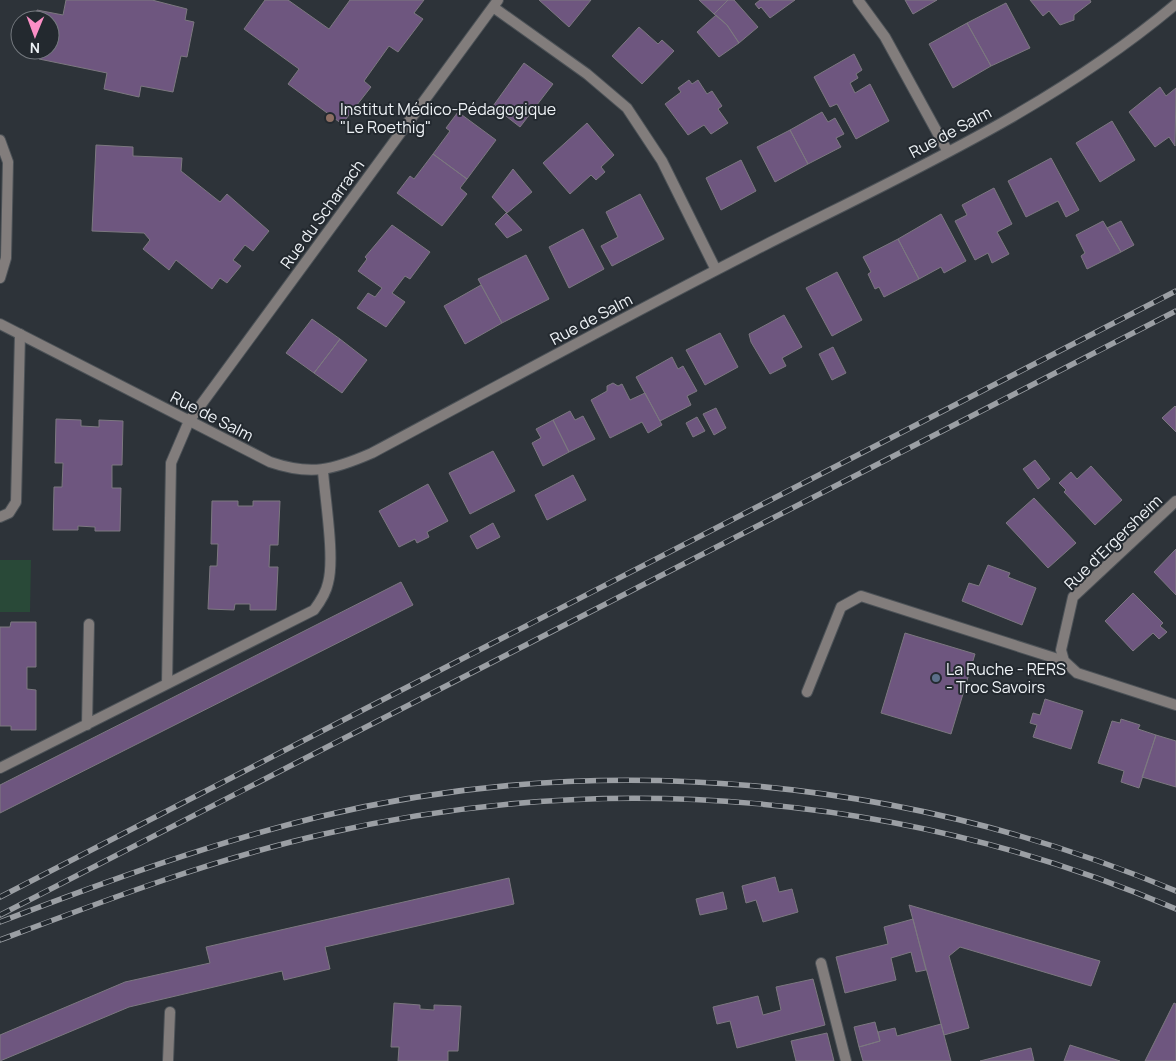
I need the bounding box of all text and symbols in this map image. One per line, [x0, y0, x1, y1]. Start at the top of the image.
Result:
north arrow [10, 10, 60, 60]
text: N [30, 39, 40, 58]
place label: Institut Médico-Pédagogique "Le Roethig" [340, 98, 556, 138]
street label: Rue de Salm [905, 101, 995, 163]
marker: Institut Médico-Pédagogique "Le Roethig" [324, 112, 336, 124]
street label: Rue du Scharrach [275, 155, 369, 273]
street label: Rue de Salm [546, 288, 636, 350]
street label: Rue de Salm [167, 386, 257, 446]
street label: Rue d'Ergersheim [1059, 489, 1167, 595]
place label: La Ruche - RERS - Troc Savoirs [946, 658, 1066, 698]
marker: La Ruche - RERS - Troc Savoirs [930, 672, 942, 684]

